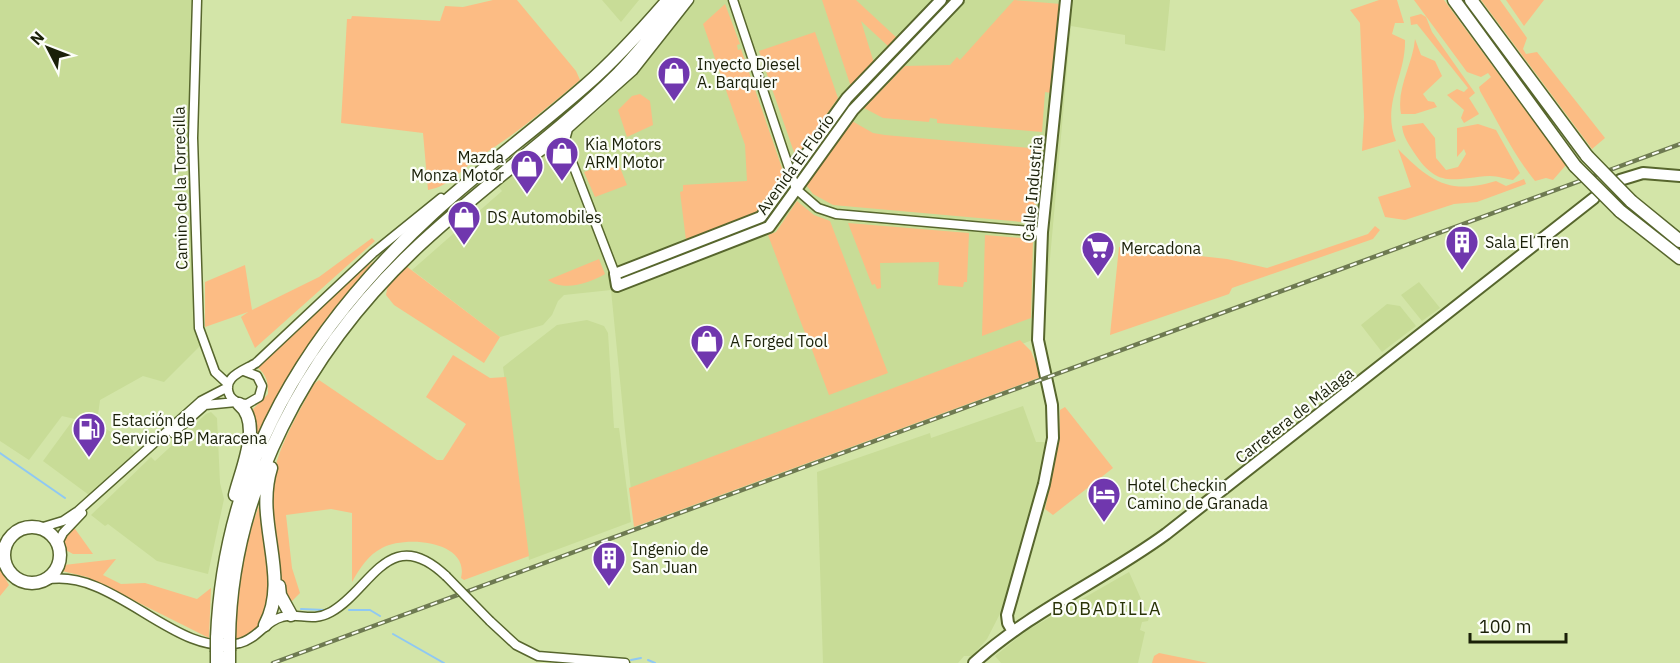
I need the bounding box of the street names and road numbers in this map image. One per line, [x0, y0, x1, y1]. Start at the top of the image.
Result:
street label: Camino de la Torrecilla [169, 106, 191, 270]
street label: Avenida El Florío [752, 110, 838, 218]
street label: Calle Industria [1017, 135, 1047, 242]
street label: Carretera de Málaga [1231, 362, 1357, 467]

